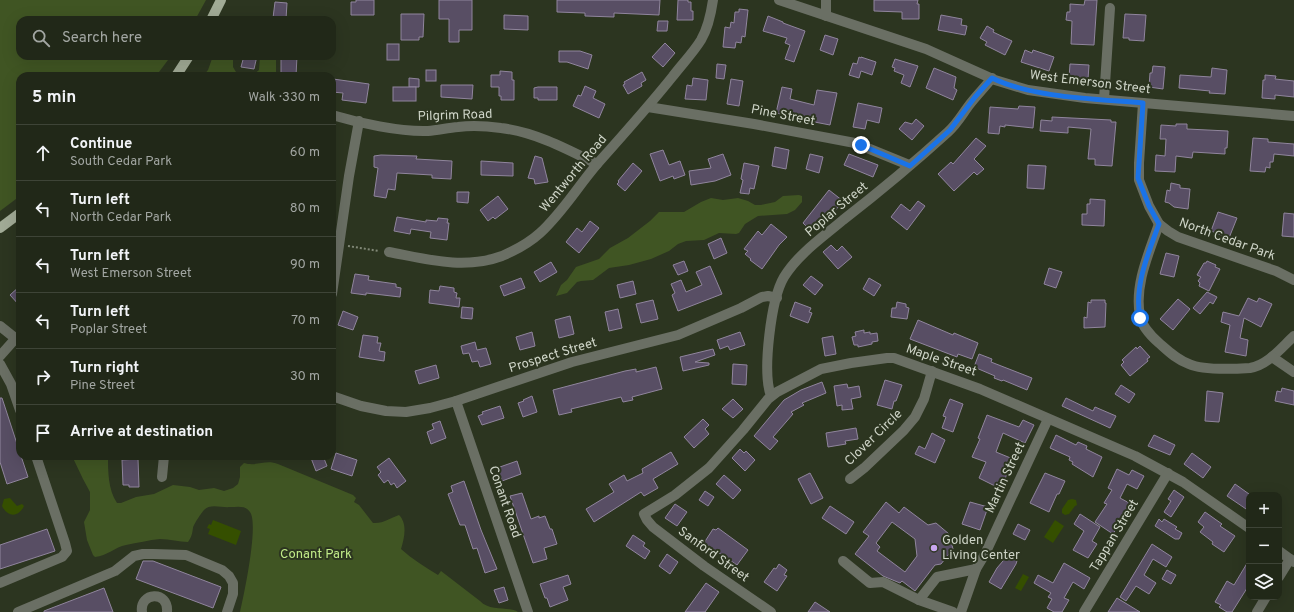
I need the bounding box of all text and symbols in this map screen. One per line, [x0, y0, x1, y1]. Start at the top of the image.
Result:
search box [16, 16, 336, 60]
icon: search [30, 27, 52, 49]
text: Search here [62, 29, 142, 48]
street label: West Emerson Street [1029, 68, 1151, 98]
text: 5 min [32, 87, 76, 109]
text: Walk · 330 m [248, 90, 320, 106]
street label: Pine Street [750, 102, 816, 130]
street label: Pilgrim Road [417, 107, 493, 125]
street label: Wentworth Road [537, 132, 611, 216]
text: Continue [70, 135, 132, 154]
route end [852, 136, 870, 154]
icon: ahead [32, 142, 54, 164]
text: 60 m [290, 145, 320, 161]
text: South Cedar Park [70, 154, 172, 170]
street label: Poplar Street [802, 179, 872, 241]
text: Turn left [70, 191, 130, 210]
icon: left [32, 198, 54, 220]
text: 80 m [290, 201, 320, 217]
text: North Cedar Park [70, 210, 172, 226]
street label: North Cedar Park [1176, 215, 1278, 265]
text: Turn left [70, 247, 130, 266]
icon: left [32, 254, 54, 276]
text: 90 m [290, 257, 320, 273]
text: West Emerson Street [70, 266, 192, 282]
text: Turn left [70, 303, 130, 322]
route start [1131, 309, 1149, 327]
icon: left [32, 310, 54, 332]
text: 70 m [291, 313, 320, 329]
text: Poplar Street [70, 322, 147, 338]
street label: Prospect Street [507, 335, 599, 377]
street label: Maple Street [904, 341, 979, 381]
text: Turn right [70, 359, 139, 378]
icon: right [32, 366, 54, 388]
text: 30 m [290, 369, 320, 385]
text: Pine Street [70, 378, 135, 394]
street label: Clover Circle [842, 406, 906, 470]
icon: arrive [32, 422, 54, 444]
text: Arrive at destination [70, 423, 213, 442]
street label: Martin Street [983, 440, 1029, 516]
street label: Conant Road [484, 464, 524, 540]
map controls [1246, 492, 1282, 600]
button: + [1246, 492, 1282, 528]
street label: Tappan Street [1087, 497, 1143, 575]
street label: Sanford Street [674, 524, 752, 586]
button: − [1246, 528, 1282, 564]
place label: Golden Living Center [942, 533, 1020, 564]
marker: Golden Living Center [929, 543, 939, 553]
park label: Conant Park [280, 547, 352, 563]
button: layers [1246, 564, 1282, 600]

